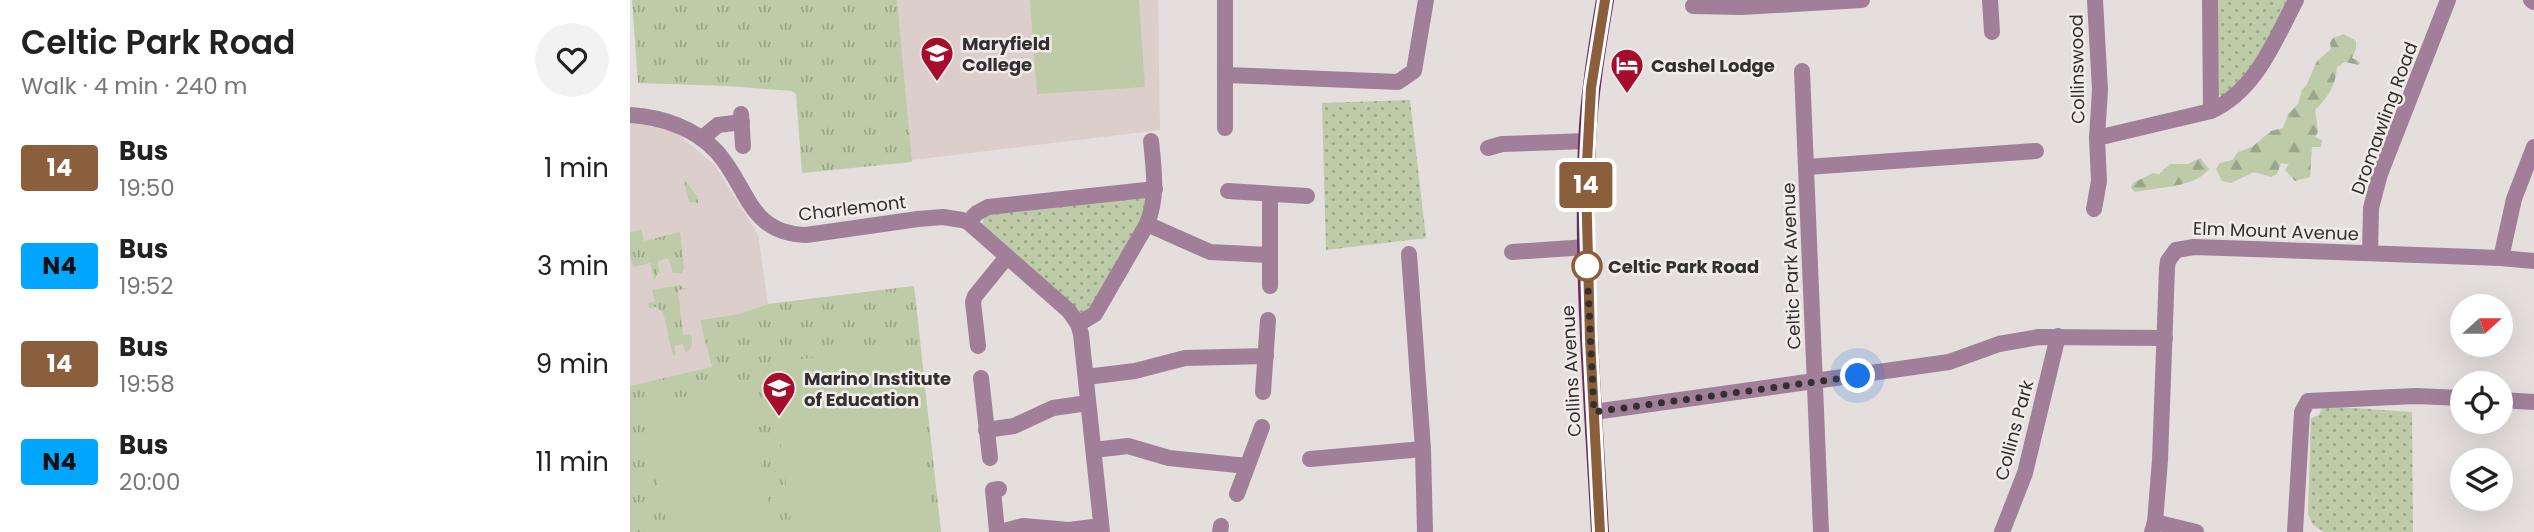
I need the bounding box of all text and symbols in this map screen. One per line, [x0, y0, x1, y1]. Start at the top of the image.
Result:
street label: Collinswood [2064, 14, 2090, 124]
text: Celtic Park Road [21, 19, 295, 66]
button: heart [535, 23, 609, 97]
place label: Maryfield College [962, 31, 1050, 77]
school or university icon: Maryfield College [918, 34, 956, 83]
street label: Dromawling Road [2345, 38, 2423, 198]
hotel icon: Cashel Lodge [1608, 46, 1646, 95]
place label: Cashel Lodge [1651, 53, 1775, 78]
text: Walk · 4 min · 240 m [21, 70, 247, 102]
text: Bus [119, 133, 168, 169]
text: 1 min [544, 150, 609, 186]
text: 14 [47, 151, 72, 184]
line badge: 14 [1555, 162, 1618, 208]
text: 14 [1573, 168, 1599, 201]
text: 19:50 [119, 172, 175, 204]
street label: Celtic Park Avenue [1776, 182, 1806, 350]
street label: Charlemont [797, 189, 907, 227]
street label: Elm Mount Avenue [2193, 216, 2359, 246]
text: Bus [119, 231, 168, 267]
text: 3 min [537, 248, 609, 284]
text: N4 [42, 249, 77, 282]
marker: Celtic Park Road [1572, 251, 1602, 281]
place label: Celtic Park Road [1608, 254, 1759, 279]
text: 19:52 [119, 270, 173, 302]
north arrow [2450, 294, 2513, 357]
map controls [2450, 294, 2513, 511]
street label: Collins Avenue [1555, 304, 1587, 438]
text: Bus [119, 329, 168, 365]
text: 9 min [536, 346, 609, 382]
text: 14 [47, 347, 72, 380]
your location [1840, 358, 1875, 393]
place label: Marino Institute of Education [804, 366, 951, 412]
text: 19:58 [119, 368, 175, 400]
school or university icon: Marino Institute of Education [760, 369, 798, 418]
button: locate [2450, 371, 2513, 434]
street label: Collins Park [1989, 376, 2040, 483]
text: Bus [119, 427, 168, 463]
text: 11 min [536, 444, 609, 480]
text: N4 [42, 445, 77, 478]
button: layers [2450, 448, 2513, 511]
text: 20:00 [119, 466, 180, 498]

